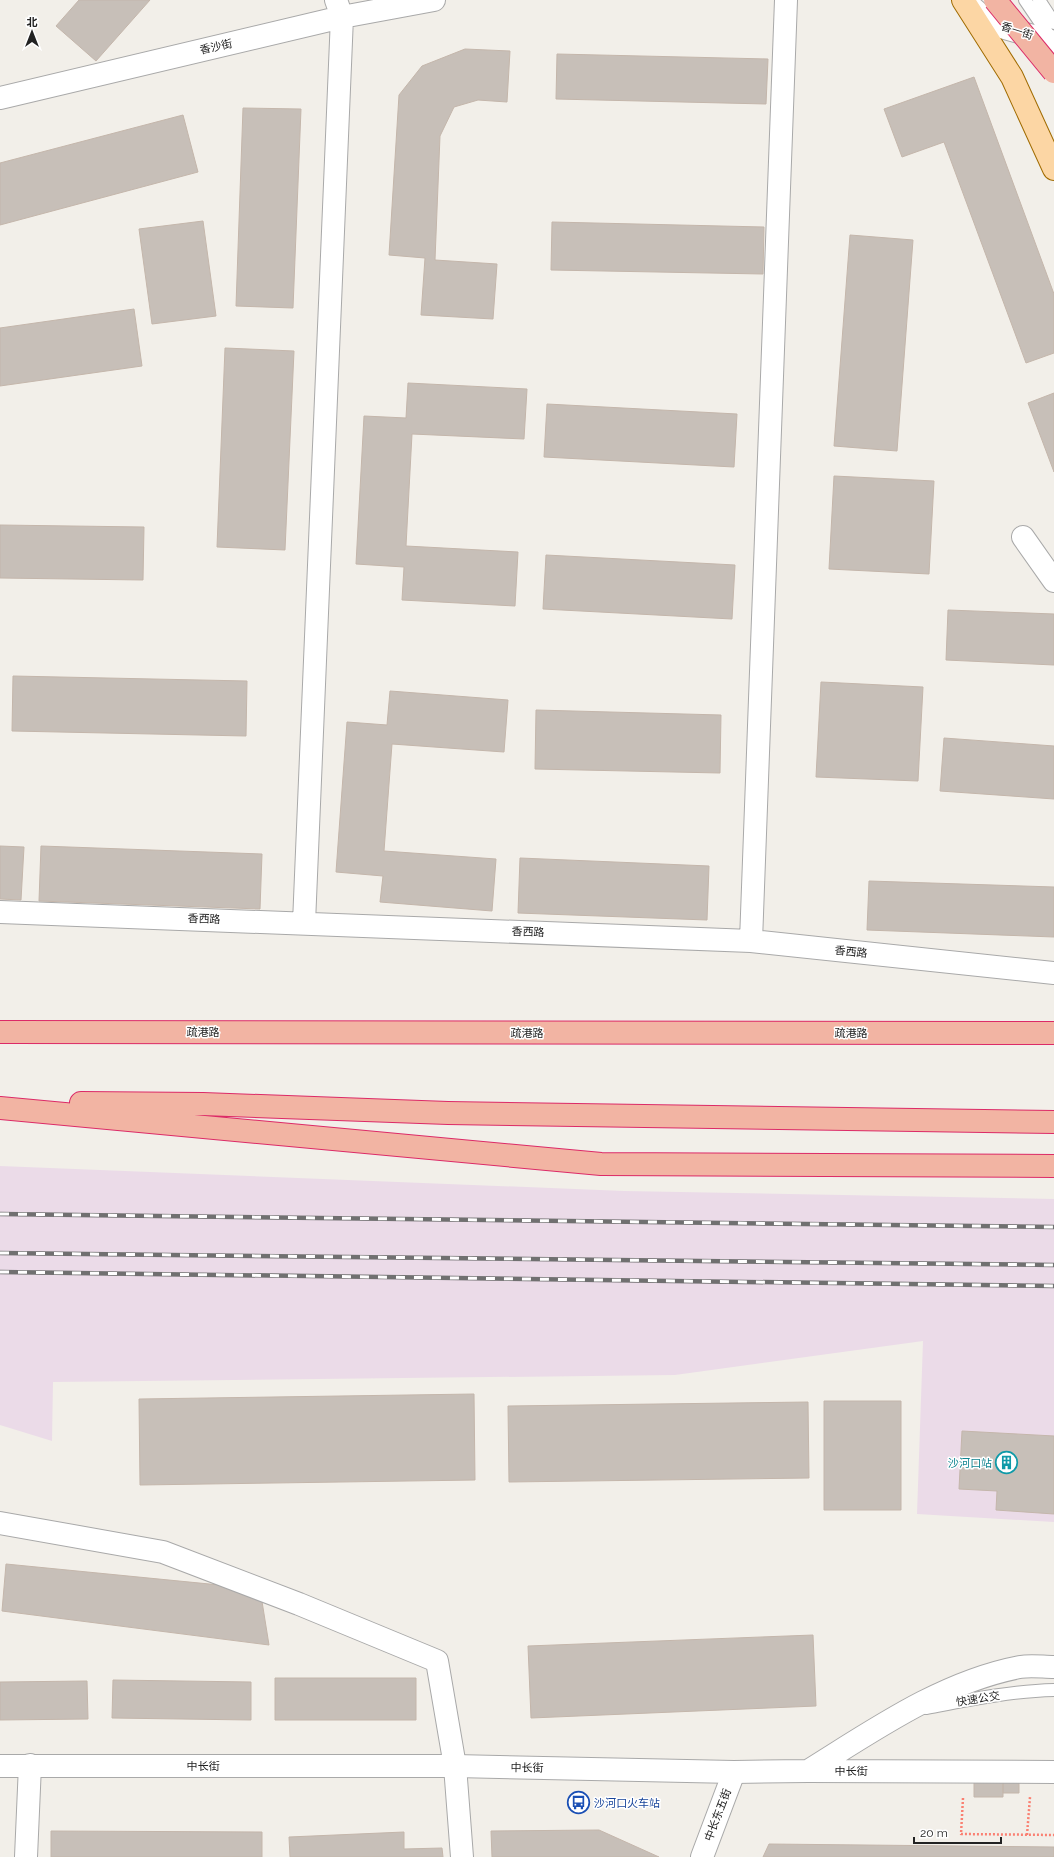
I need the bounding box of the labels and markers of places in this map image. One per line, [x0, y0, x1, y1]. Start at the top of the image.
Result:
building icon: 沙河口站 [994, 1450, 1020, 1476]
place label: 沙河口站 [948, 1457, 992, 1470]
bus stop icon: 沙河口火车站 [566, 1790, 592, 1816]
place label: 沙河口火车站 [594, 1797, 660, 1810]

